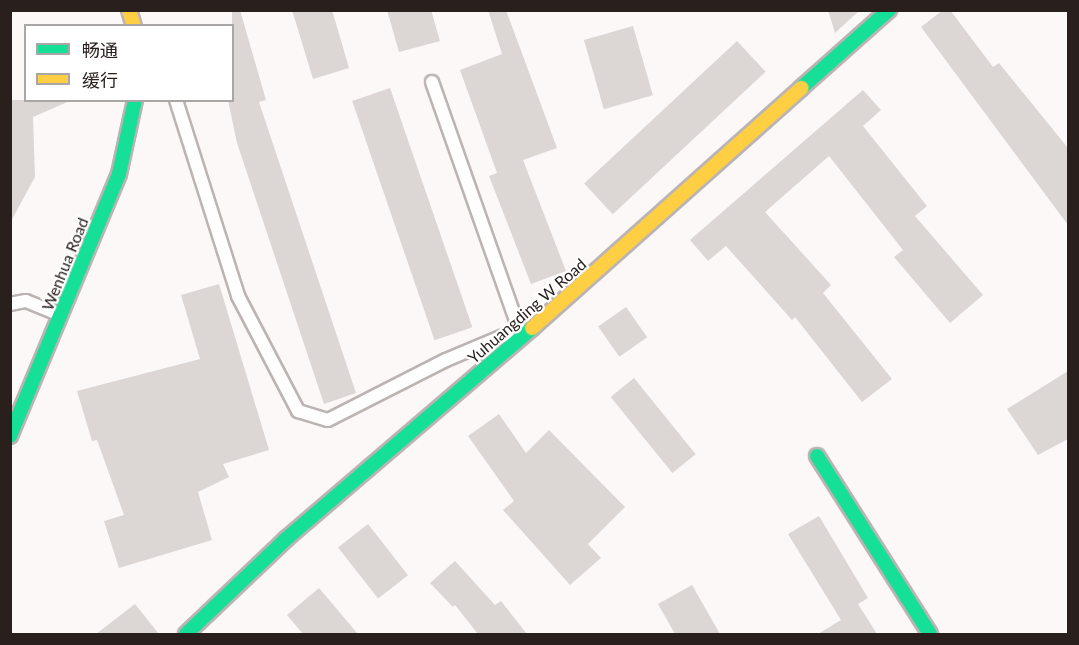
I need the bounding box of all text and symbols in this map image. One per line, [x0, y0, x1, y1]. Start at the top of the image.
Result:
legend [24, 24, 234, 102]
text: 畅通 [82, 39, 118, 61]
text: 缓行 [82, 69, 118, 91]
street label: Wenhua Road [38, 215, 92, 313]
street label: Yuhuangding W Road [464, 254, 590, 368]

